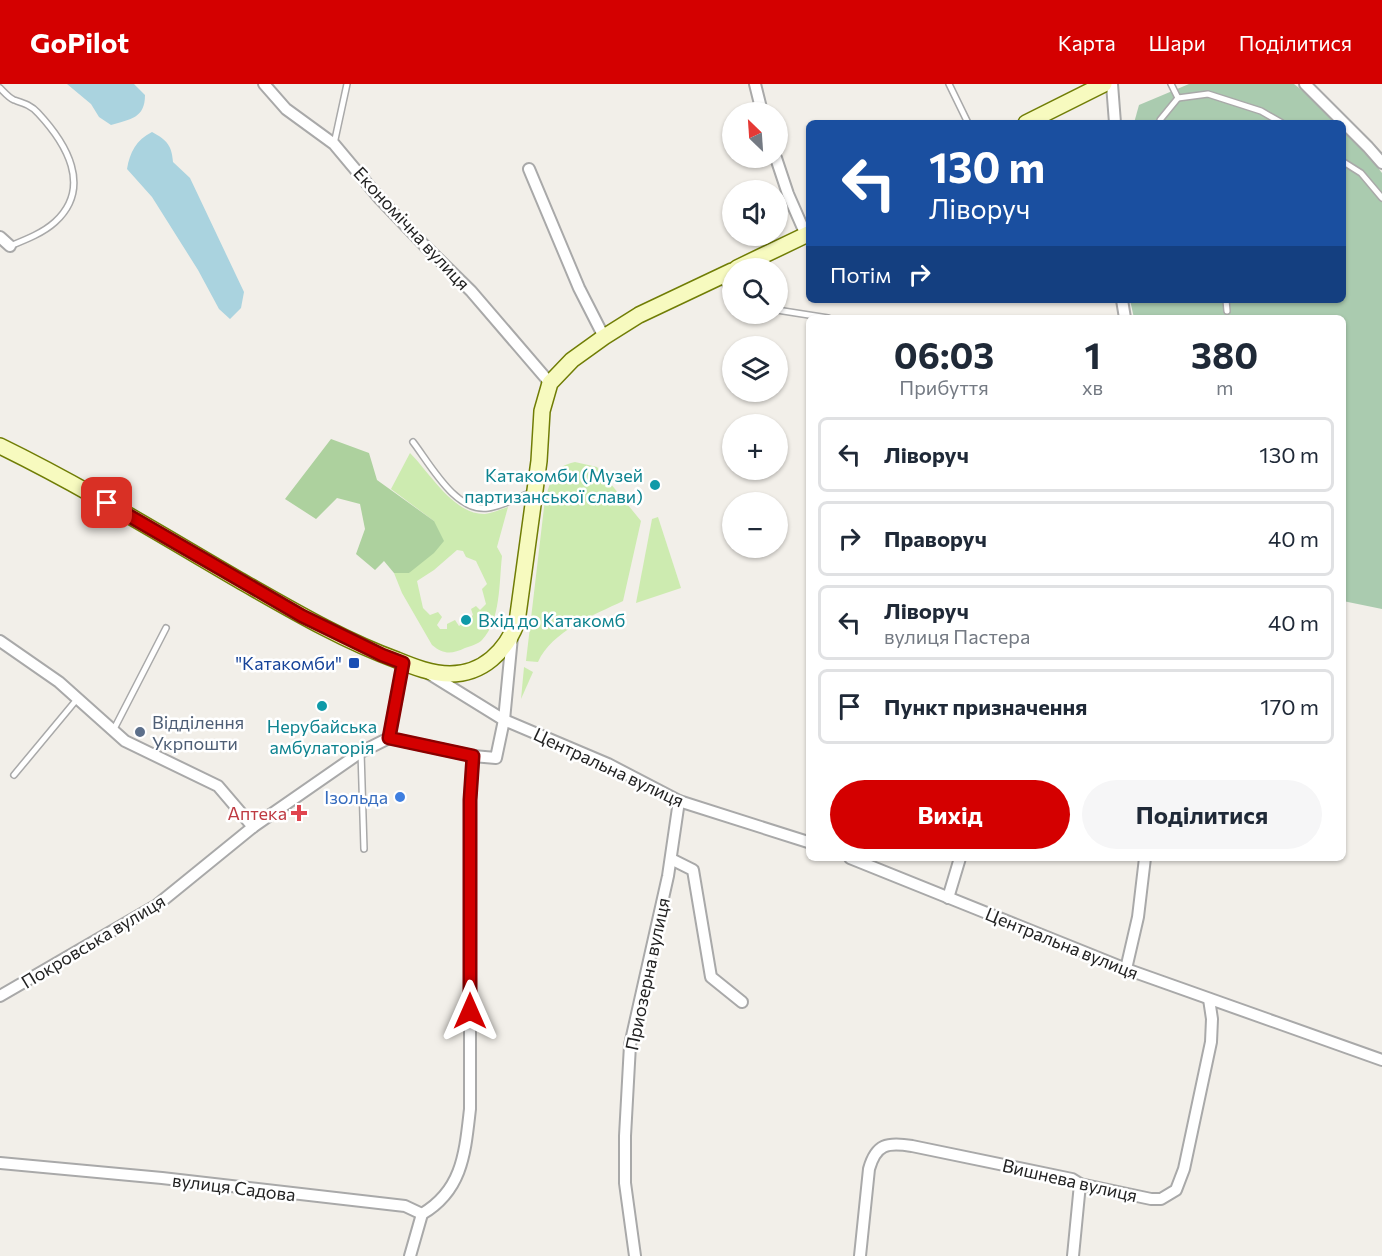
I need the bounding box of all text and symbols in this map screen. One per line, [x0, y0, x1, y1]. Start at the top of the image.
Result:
text: GoPilot [30, 25, 129, 59]
text: Карта [1058, 30, 1116, 55]
text: Шари [1149, 30, 1206, 55]
text: Поділитися [1239, 30, 1352, 55]
north arrow [722, 102, 788, 168]
map controls [722, 102, 788, 558]
text: 130 m [929, 140, 1045, 192]
icon: left [830, 144, 908, 222]
street label: Економічна вулиця [349, 162, 475, 294]
button: sound [722, 180, 788, 246]
text: Ліворуч [929, 192, 1030, 225]
button: search [722, 258, 788, 324]
icon: right [903, 258, 936, 291]
text: Потім [830, 261, 891, 288]
text: 06:03 [894, 332, 994, 376]
text: 1 [1084, 332, 1101, 376]
text: 380 [1191, 332, 1258, 376]
button: layers [722, 336, 788, 402]
text: Прибуття [899, 375, 989, 399]
text: хв [1082, 375, 1103, 399]
text: m [1216, 375, 1233, 399]
button: + [722, 414, 788, 480]
icon: left [833, 438, 866, 471]
text: Ліворуч [884, 441, 969, 468]
text: 130 m [1259, 441, 1319, 468]
place label: Катакомби (Музей партизанської слави) [464, 464, 643, 507]
pin [81, 477, 132, 528]
marker: Катакомби (Музей партизанської слави) [648, 478, 662, 492]
icon: arrive [90, 486, 123, 519]
button: − [722, 492, 788, 558]
icon: right [833, 522, 866, 555]
text: Праворуч [884, 525, 987, 552]
text: 40 m [1268, 525, 1319, 552]
text: Ліворуч [884, 597, 969, 624]
icon: left [833, 606, 866, 639]
place label: Вхід до Катакомб [478, 609, 626, 631]
text: 40 m [1268, 609, 1319, 636]
marker: Вхід до Катакомб [459, 613, 473, 627]
text: вулиця Пастера [884, 624, 1030, 648]
place label: "Катакомби" [235, 652, 342, 674]
marker: "Катакомби" [347, 656, 361, 670]
icon: arrive [833, 690, 866, 723]
text: Пункт призначення [884, 693, 1087, 720]
text: 170 m [1260, 693, 1319, 720]
marker: Нерубайська амбулаторія [315, 699, 329, 713]
place label: Відділення Укрпошти [152, 711, 244, 754]
place label: Нерубайська амбулаторія [267, 715, 377, 758]
street label: Центральна вулиця [530, 723, 688, 811]
marker: Відділення Укрпошти [133, 725, 147, 739]
button: Вихід [830, 780, 1070, 849]
button: Поділитися [1082, 780, 1322, 849]
place label: Ізольда [324, 786, 388, 808]
marker: Ізольда [393, 790, 407, 804]
place label: Аптека [228, 802, 287, 824]
marker: Аптека [292, 806, 306, 820]
street label: Покровська вулиця [17, 889, 169, 993]
street label: Приозерна вулиця [620, 896, 674, 1052]
street label: Центральна вулиця [982, 902, 1142, 984]
position arrow [438, 979, 502, 1043]
street label: Вишнева вулиця [1000, 1154, 1140, 1206]
street label: вулиця Садова [171, 1169, 297, 1205]

